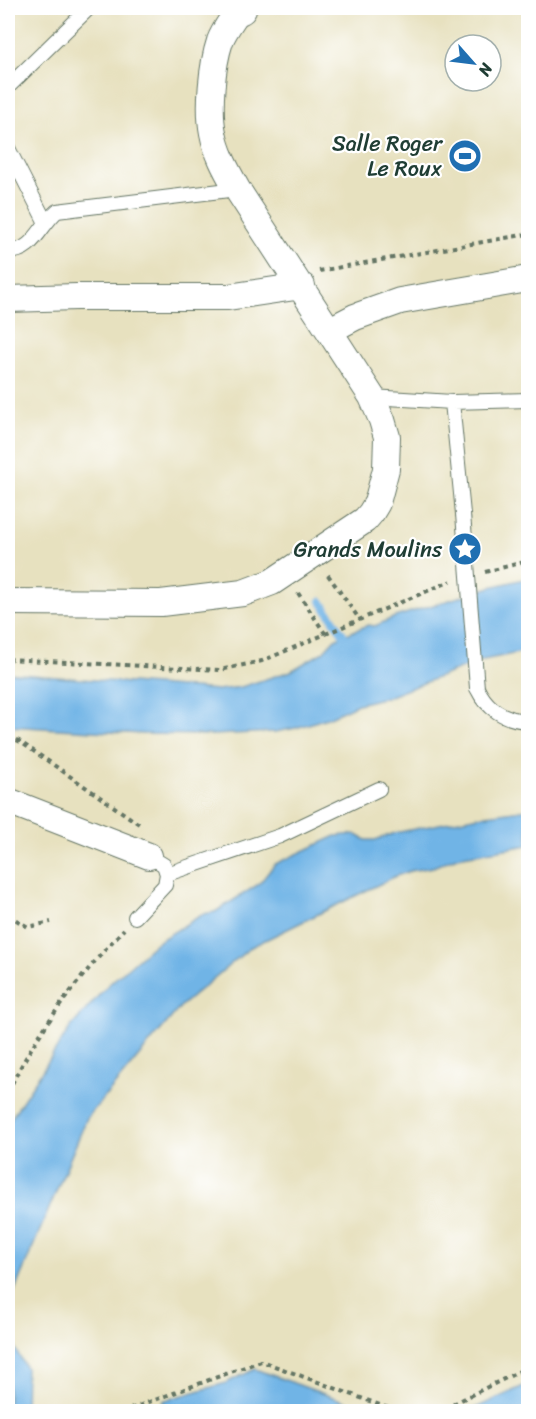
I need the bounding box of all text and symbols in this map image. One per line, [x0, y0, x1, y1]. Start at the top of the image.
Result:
north arrow [443, 33, 503, 93]
text: N [470, 57, 502, 82]
place label: Salle Roger Le Roux [332, 124, 444, 188]
sports icon: Salle Roger Le Roux [447, 138, 483, 174]
place label: Grands Moulins [294, 530, 443, 569]
place icon: Grands Moulins [447, 531, 483, 567]

